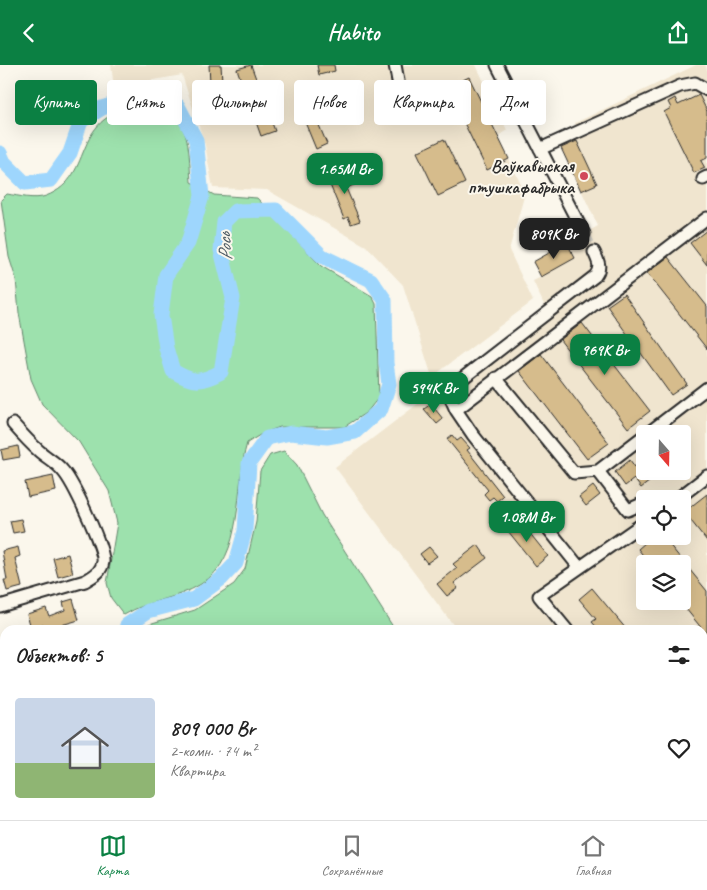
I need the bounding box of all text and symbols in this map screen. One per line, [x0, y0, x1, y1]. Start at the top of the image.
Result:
icon: back [15, 19, 43, 47]
text: Habito [328, 19, 379, 47]
icon: share [664, 19, 692, 47]
chip: Купить [15, 80, 97, 125]
chip: Снять [107, 80, 182, 125]
chip: Фильтры [192, 80, 284, 125]
chip: Новое [294, 80, 364, 125]
chip: Квартира [374, 80, 471, 125]
chip: Дом [481, 80, 546, 125]
pin: 1.65M Br [293, 153, 397, 195]
place label: Ваўкавыская птушкафабрыка [468, 155, 576, 198]
text: 1.65M Br [318, 159, 372, 179]
marker: Ваўкавыская птушкафабрыка [578, 170, 590, 182]
pin: 809K Br [508, 217, 600, 260]
text: 809K Br [530, 224, 578, 244]
water label: Рось [212, 230, 238, 261]
pin: 969K Br [559, 333, 651, 376]
text: 969K Br [581, 340, 629, 360]
pin: 594K Br [388, 371, 480, 414]
text: 594K Br [410, 378, 458, 398]
north arrow [636, 425, 691, 480]
map controls [636, 425, 691, 610]
button: locate [636, 490, 691, 545]
pin: 1.08M Br [475, 501, 579, 543]
text: 1.08M Br [500, 507, 554, 527]
button: layers [636, 555, 691, 610]
icon: filters [665, 641, 693, 669]
text: Объектов: 5 [15, 642, 103, 668]
text: 809 000 Br [170, 715, 255, 741]
icon: home [55, 718, 115, 778]
icon: heart [665, 734, 693, 762]
text: 2-комн. · 74 m² [170, 741, 256, 761]
text: Квартира [170, 761, 225, 781]
tab: Карта [97, 832, 129, 879]
tab: Сохранённые [322, 832, 382, 879]
tab: Главная [575, 832, 610, 879]

